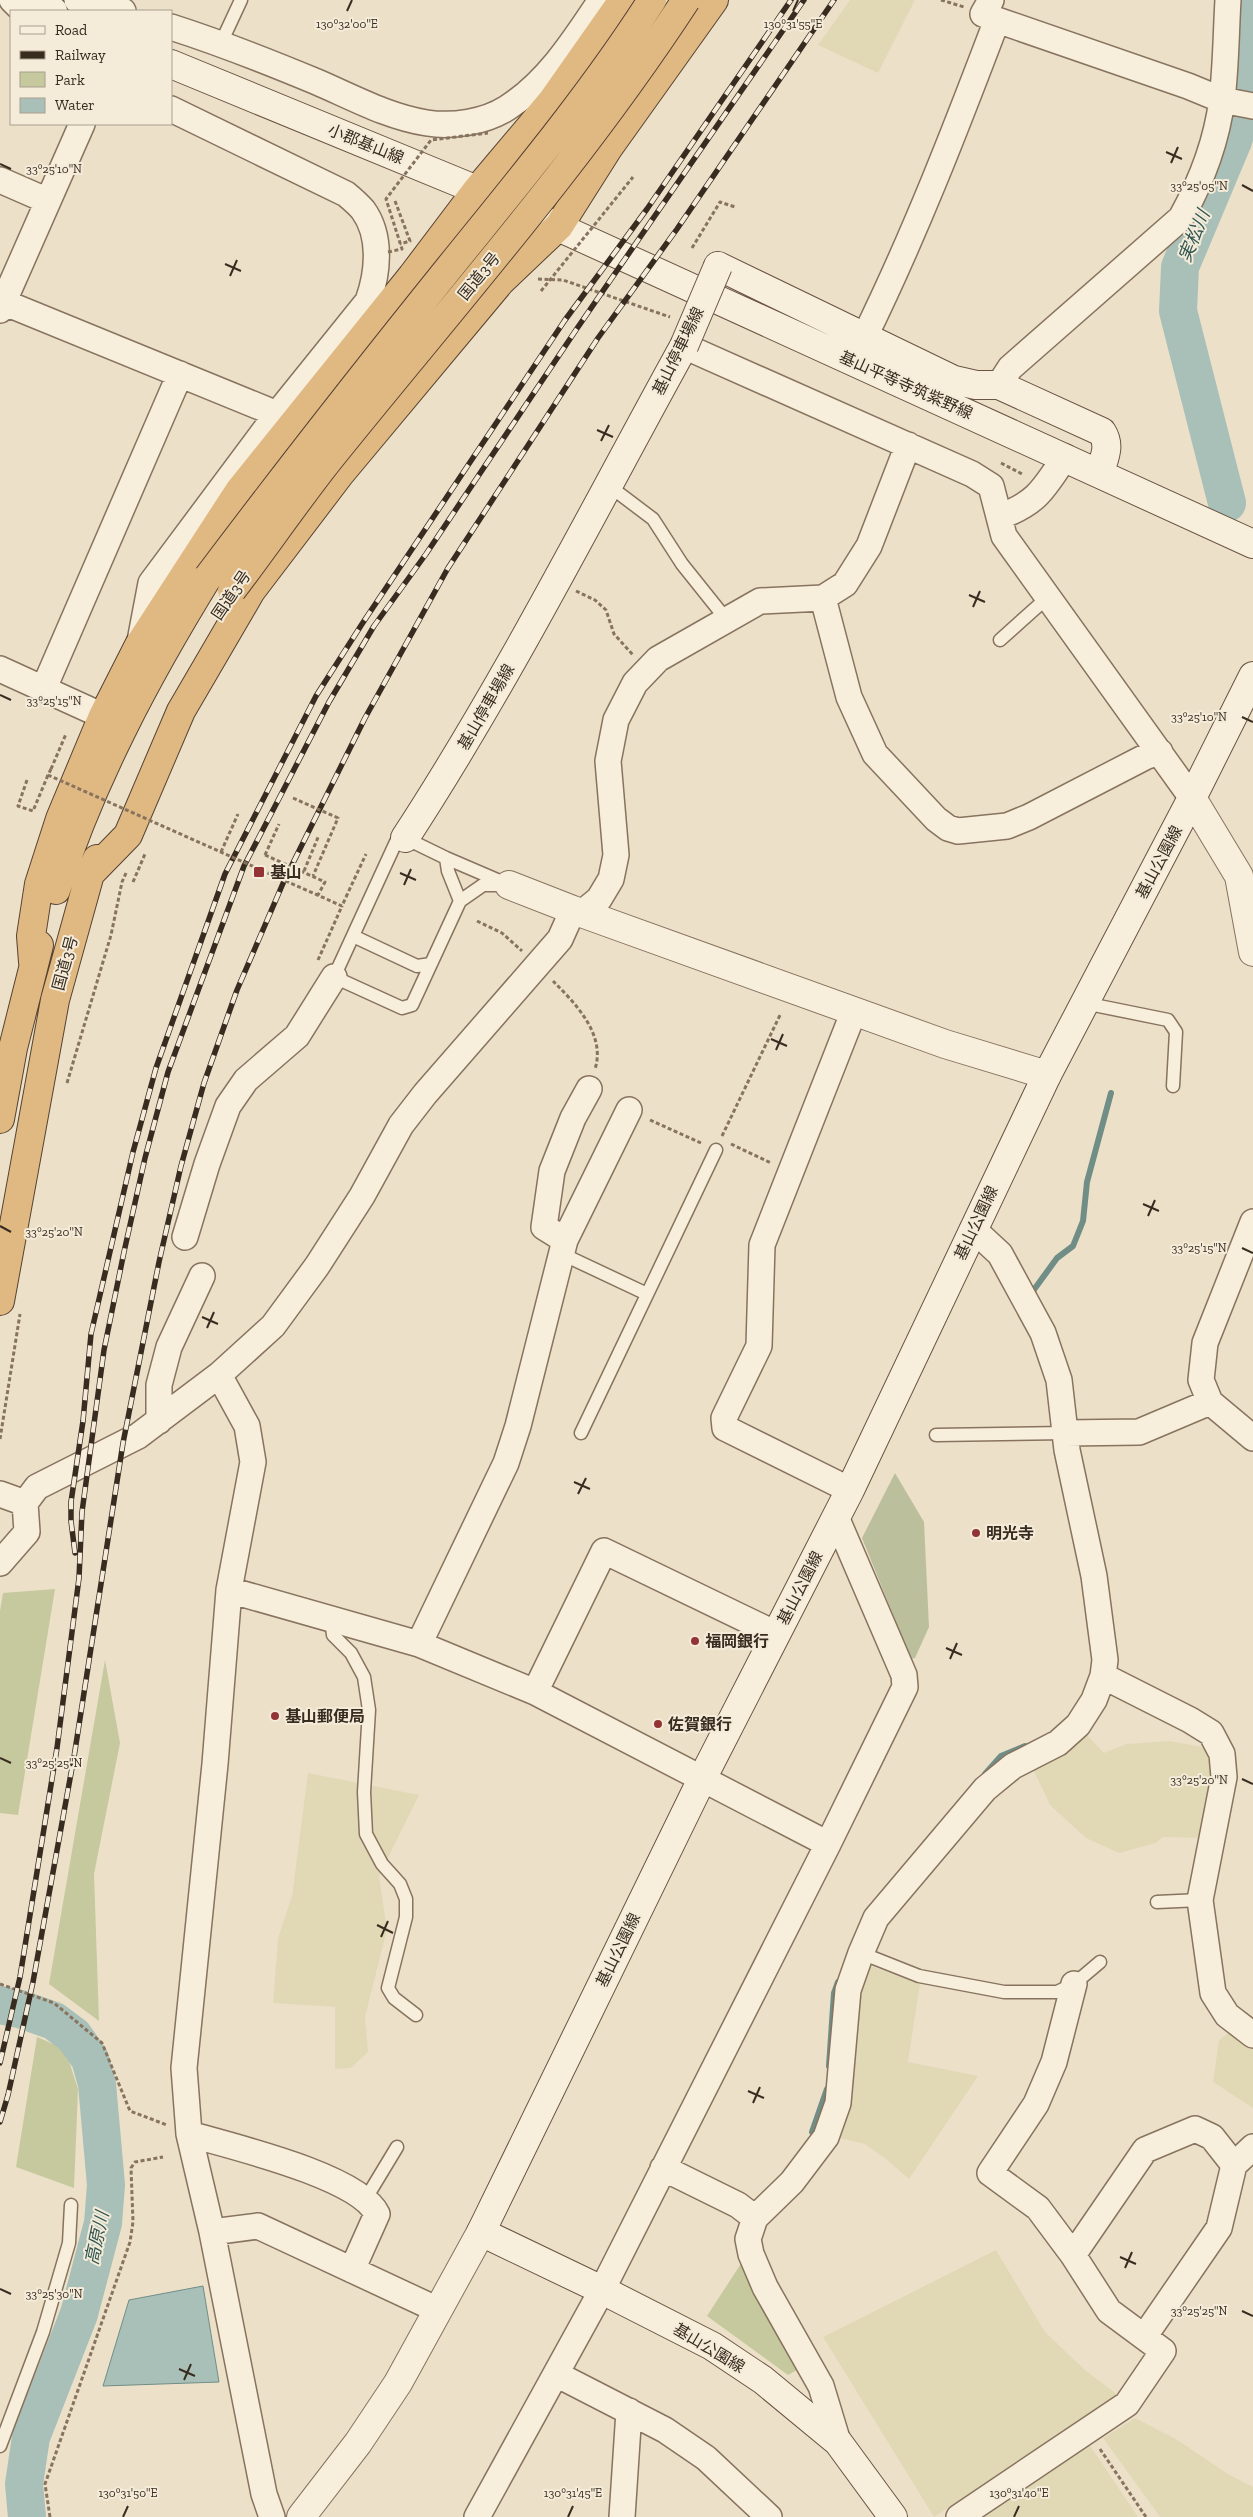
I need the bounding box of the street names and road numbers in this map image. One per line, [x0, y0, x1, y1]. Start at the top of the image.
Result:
street label: 小郡基山線 [325, 120, 407, 168]
street label: 国道3号 [454, 248, 504, 304]
street label: 基山停車場線 [648, 304, 708, 398]
street label: 基山平等寺筑紫野線 [836, 347, 976, 423]
street label: 国道3号 [208, 567, 254, 623]
street label: 基山停車場線 [454, 661, 518, 753]
street label: 基山公園線 [1132, 822, 1186, 902]
street label: 国道3号 [49, 934, 81, 992]
street label: 基山公園線 [950, 1183, 1002, 1263]
street label: 基山公園線 [773, 1548, 827, 1628]
street label: 基山公園線 [592, 1910, 644, 1990]
street label: 基山公園線 [670, 2319, 748, 2377]

